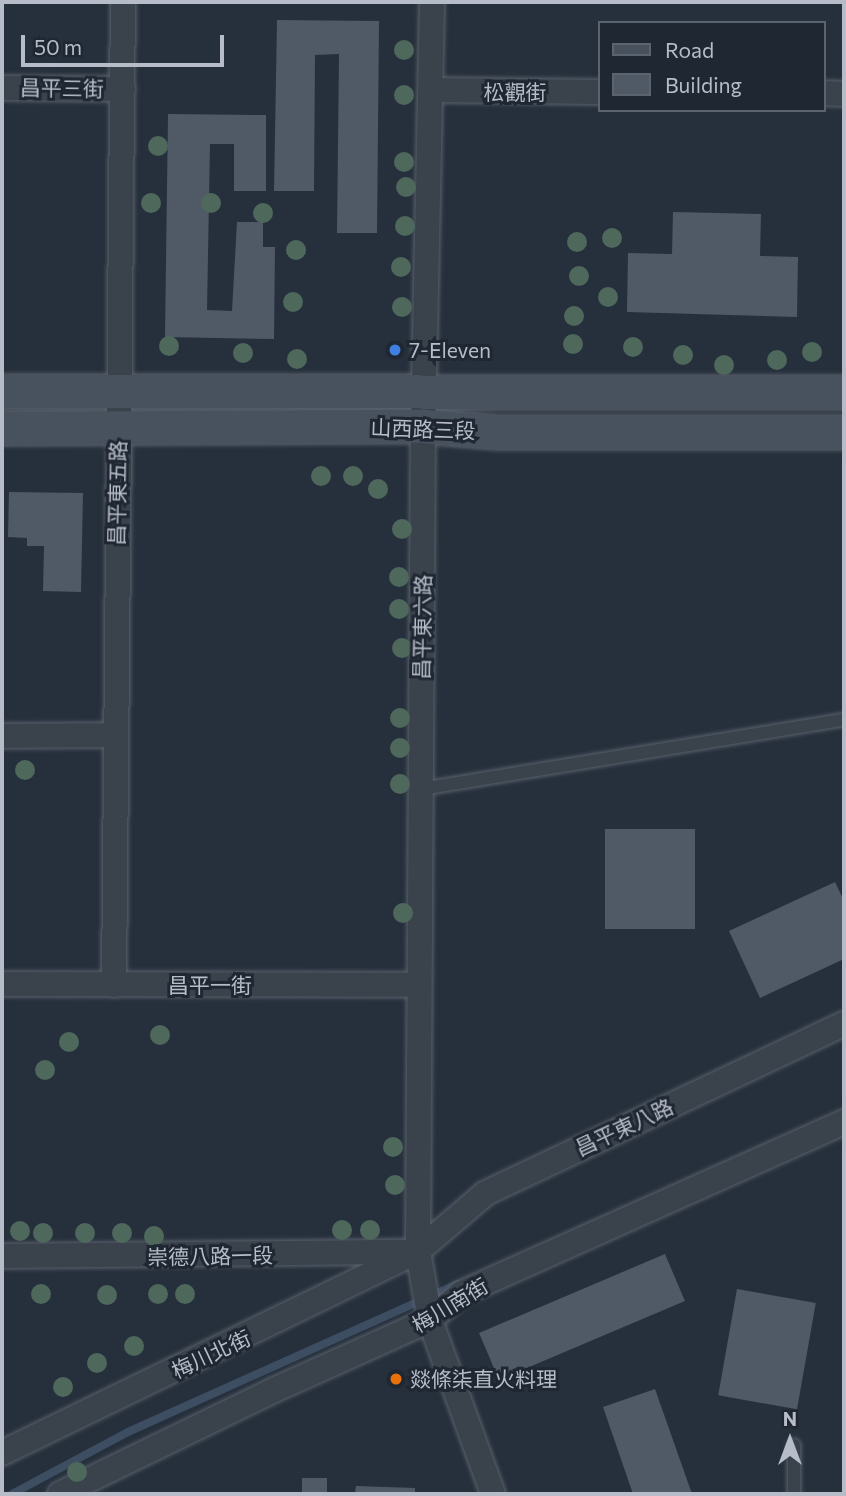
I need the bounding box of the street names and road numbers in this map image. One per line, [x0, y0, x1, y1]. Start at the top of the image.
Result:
street label: 昌平三街 [20, 75, 104, 101]
street label: 松觀街 [484, 79, 546, 105]
street label: 山西路三段 [370, 415, 476, 443]
street label: 昌平東五路 [103, 440, 131, 546]
street label: 昌平東六路 [408, 574, 436, 680]
street label: 昌平一街 [168, 972, 252, 998]
street label: 昌平東八路 [571, 1093, 677, 1161]
street label: 崇德八路一段 [147, 1242, 273, 1270]
street label: 梅川南街 [408, 1273, 492, 1337]
street label: 梅川北街 [168, 1325, 254, 1383]

